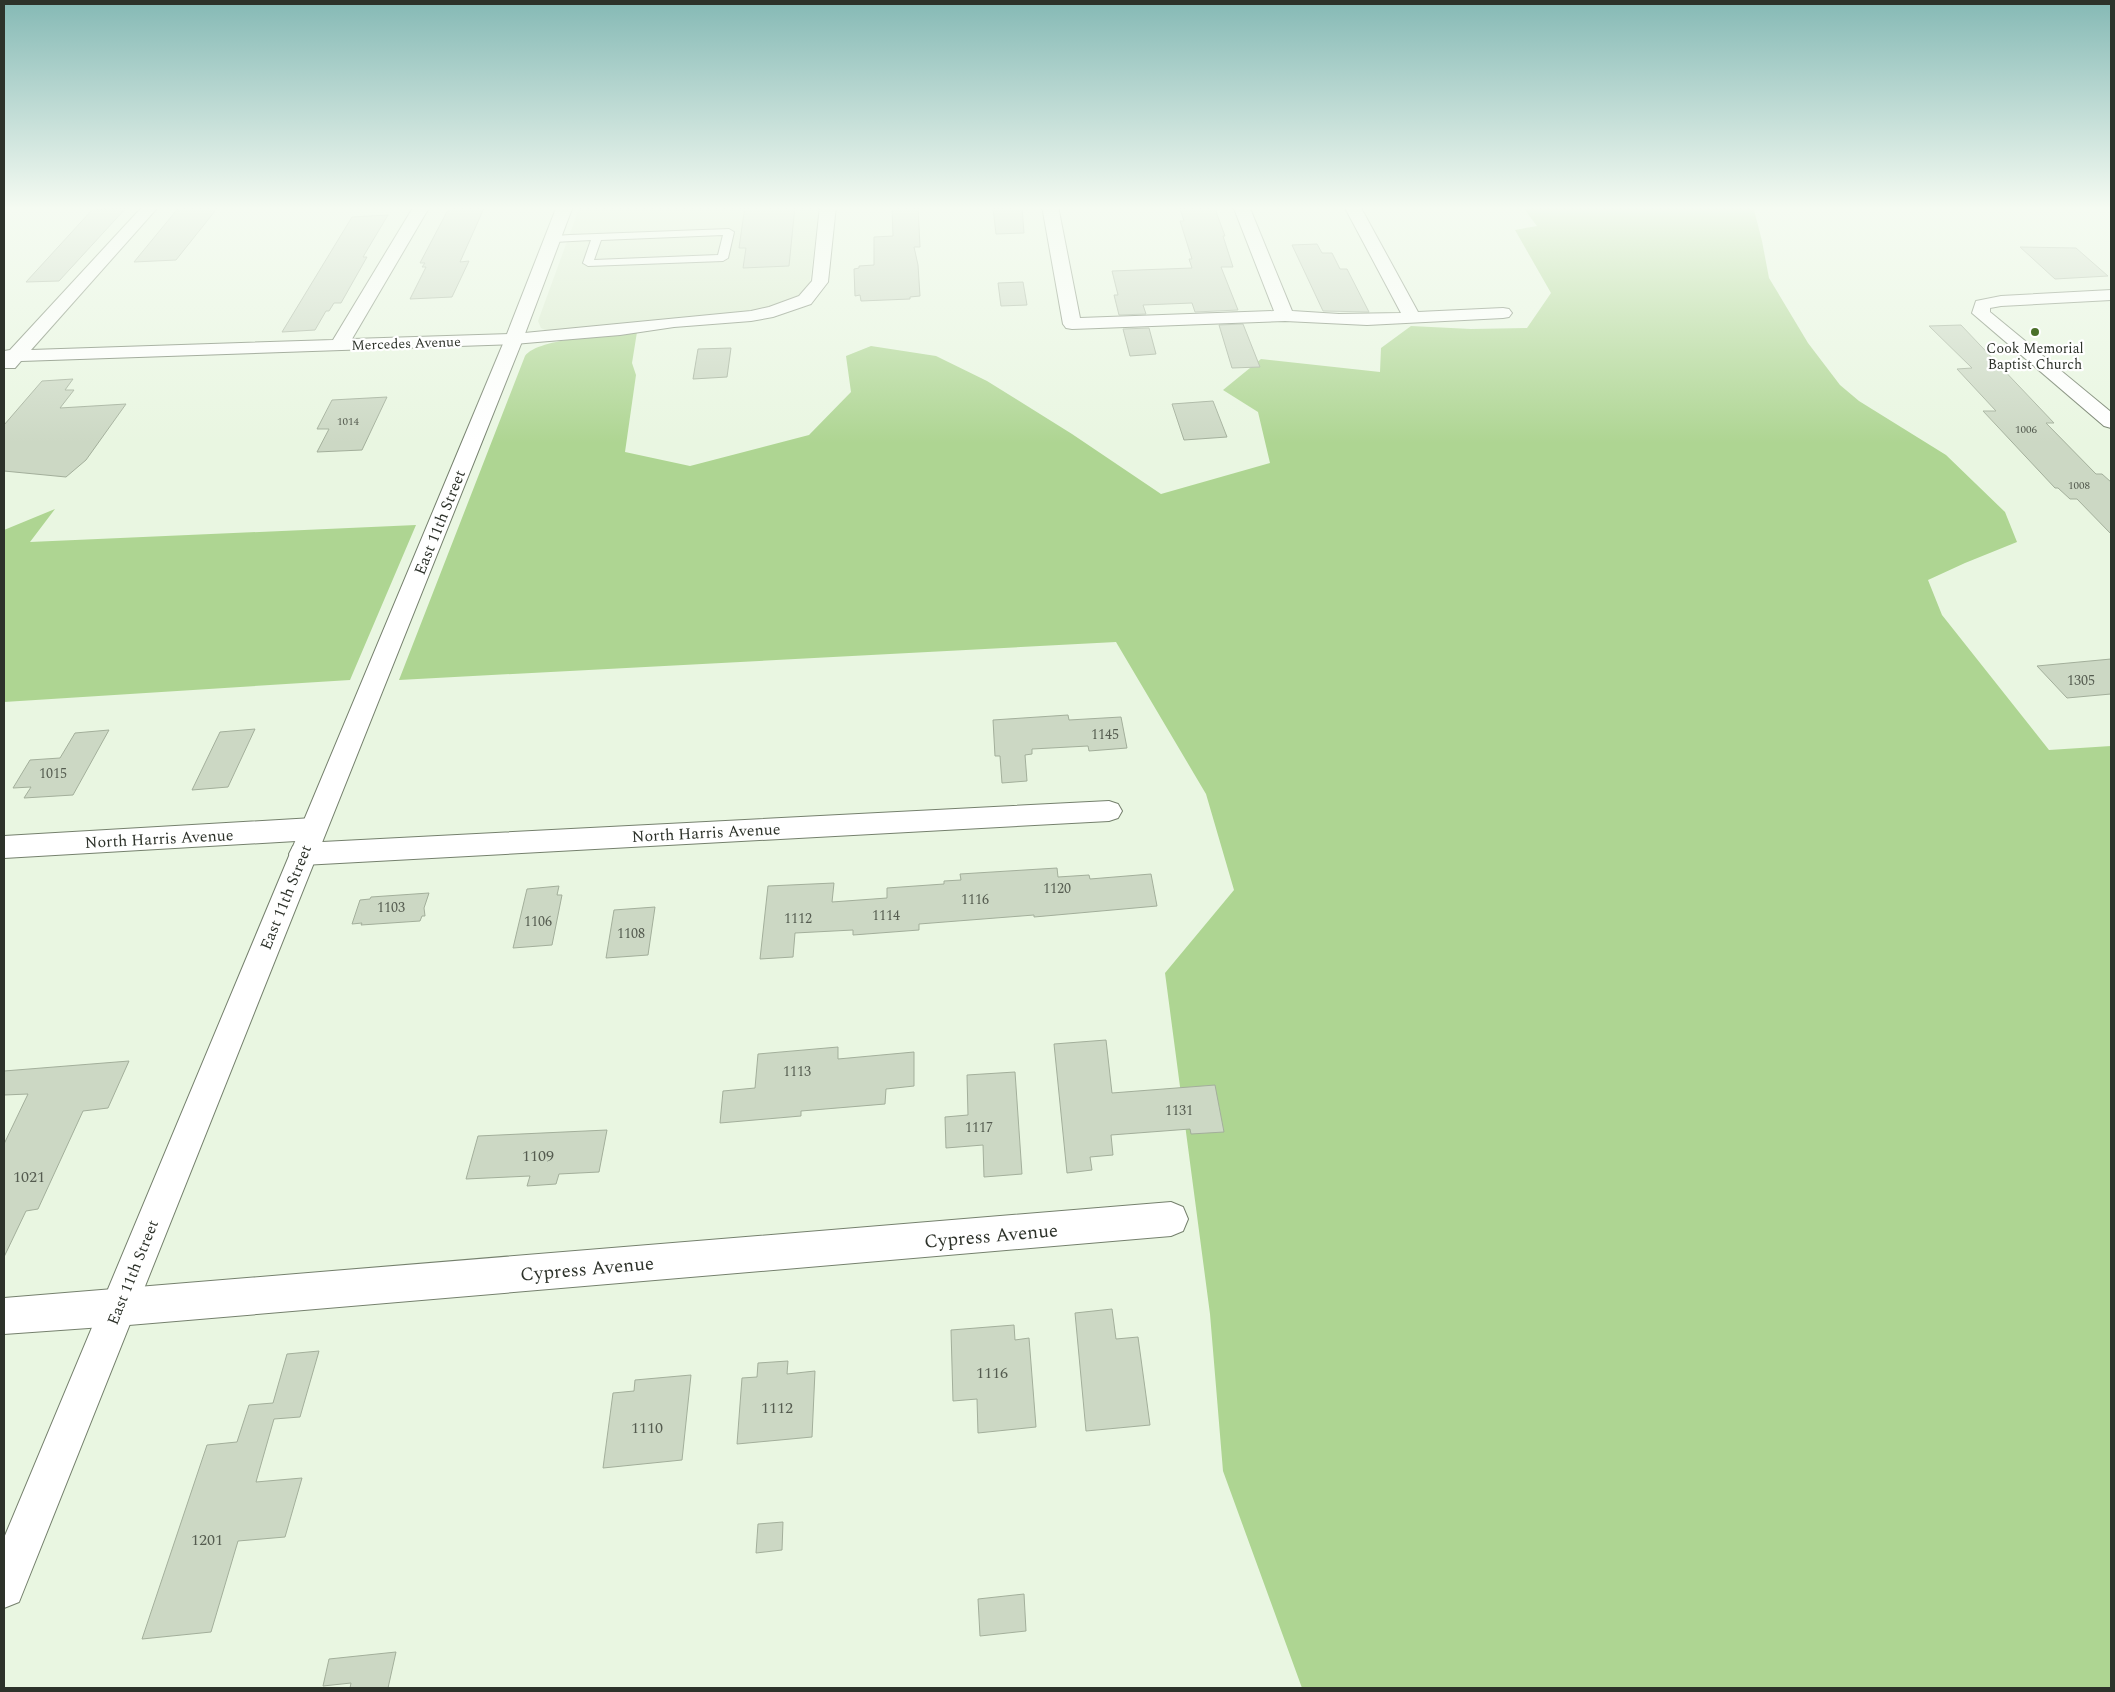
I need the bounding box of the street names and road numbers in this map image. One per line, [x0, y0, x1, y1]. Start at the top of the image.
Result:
street label: Mercedes Avenue [351, 331, 461, 356]
street label: East 11th Street [408, 466, 472, 579]
street label: North Harris Avenue [631, 817, 781, 849]
street label: North Harris Avenue [84, 823, 234, 855]
street label: East 11th Street [254, 841, 318, 954]
street label: East 11th Street [101, 1216, 165, 1329]
street label: Cypress Avenue [923, 1216, 1059, 1257]
street label: Cypress Avenue [519, 1249, 655, 1290]

